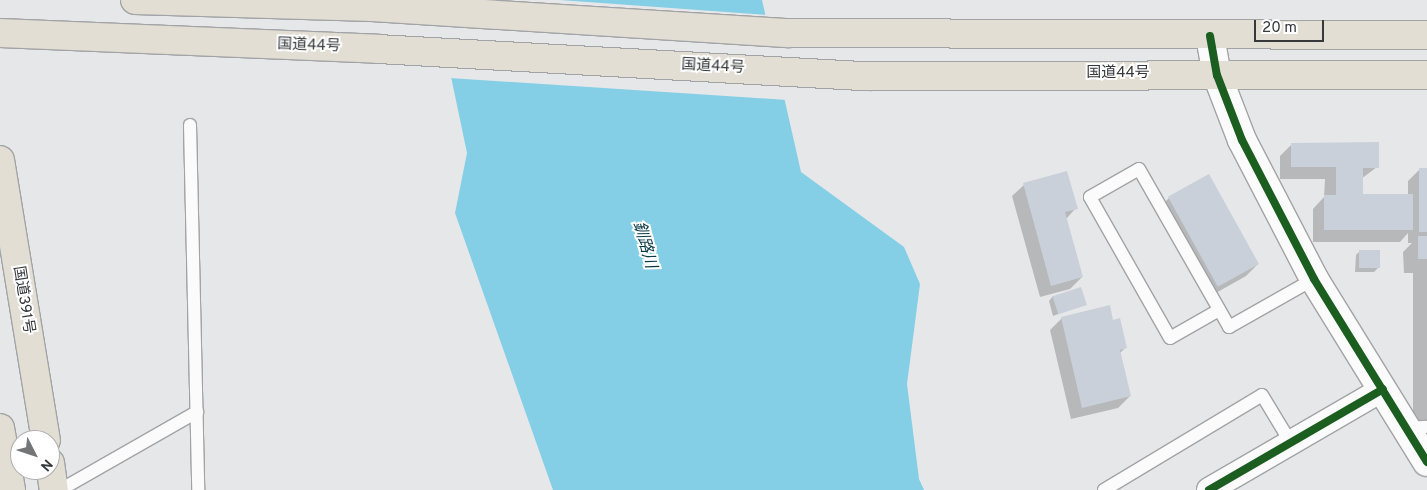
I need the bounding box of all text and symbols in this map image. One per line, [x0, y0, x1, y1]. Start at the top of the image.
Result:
scale bar [1257, 10, 1327, 42]
text: 20 m [1262, 19, 1297, 38]
street label: 国道44号 [277, 36, 341, 56]
street label: 国道44号 [681, 56, 745, 78]
street label: 国道44号 [1086, 65, 1150, 83]
water label: 釧路川 [628, 219, 660, 271]
street label: 国道391号 [9, 265, 37, 335]
north arrow [10, 430, 60, 480]
text: N [36, 455, 56, 474]

